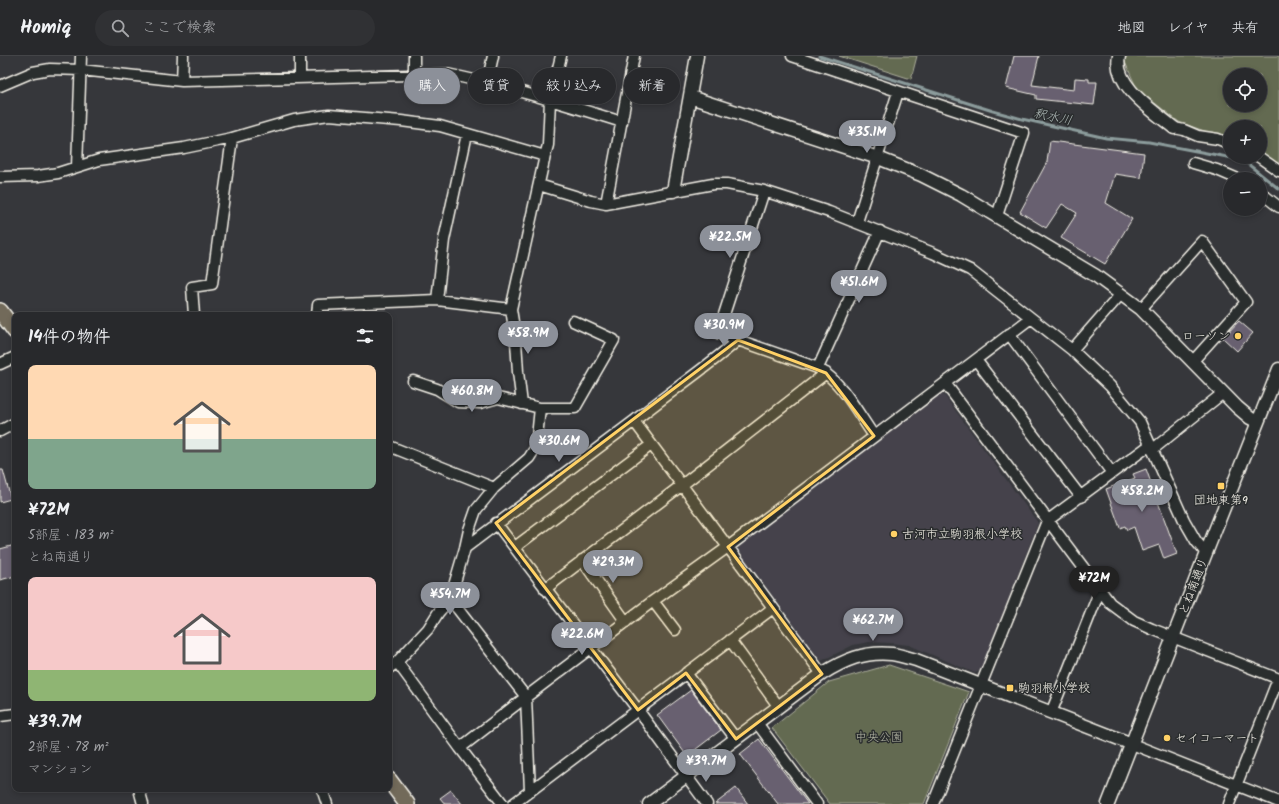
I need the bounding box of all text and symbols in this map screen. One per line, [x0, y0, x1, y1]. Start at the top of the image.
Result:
search box [95, 10, 375, 46]
text: Homiq [20, 13, 71, 43]
text: ここで検索 [141, 16, 216, 40]
icon: search [109, 17, 131, 39]
text: 地図 [1118, 17, 1146, 39]
text: レイヤ [1168, 17, 1209, 39]
text: 共有 [1231, 17, 1259, 39]
chip: 購入 [404, 68, 460, 104]
chip: 賃貸 [468, 68, 524, 104]
chip: 絞り込み [532, 68, 616, 104]
chip: 新着 [624, 68, 680, 104]
map controls [1223, 68, 1267, 216]
button: locate [1223, 68, 1267, 112]
water label: 釈水川 [1031, 103, 1074, 132]
pin: ¥35.1M [834, 120, 900, 154]
button: + [1223, 120, 1267, 164]
text: ¥35.1M [848, 122, 886, 143]
button: − [1223, 172, 1267, 216]
pin: ¥22.5M [697, 225, 763, 259]
text: ¥22.5M [709, 227, 751, 248]
pin: ¥51.6M [826, 270, 892, 304]
text: ¥51.6M [840, 272, 878, 293]
pin: ¥30.9M [691, 313, 757, 347]
text: ¥30.9M [703, 315, 745, 336]
pin: ¥58.9M [495, 321, 561, 355]
text: ¥58.9M [507, 323, 549, 344]
text: 14件の物件 [28, 324, 110, 351]
icon: filters [354, 325, 376, 347]
place label: ローソン [1182, 327, 1230, 346]
marker: ローソン [1233, 331, 1243, 341]
pin: ¥60.8M [439, 379, 505, 413]
text: ¥60.8M [451, 381, 493, 402]
icon: home [166, 391, 238, 463]
pin: ¥30.6M [526, 429, 592, 463]
text: ¥30.6M [538, 431, 580, 452]
pin: ¥58.2M [1109, 479, 1175, 513]
text: ¥58.2M [1121, 481, 1163, 502]
marker: 団地東第9 [1216, 481, 1226, 491]
place label: 団地東第9 [1194, 491, 1248, 510]
text: ¥72M [28, 497, 69, 524]
text: 5部屋 · 183 m² [28, 525, 113, 546]
place label: 古河市立駒羽根小学校 [902, 525, 1022, 544]
marker: 古河市立駒羽根小学校 [889, 529, 899, 539]
text: とね南通り [28, 547, 93, 568]
pin: ¥29.3M [580, 550, 646, 584]
text: ¥29.3M [592, 552, 634, 573]
street label: とね南通り [1174, 555, 1213, 618]
pin: ¥72M [1070, 566, 1118, 600]
text: ¥72M [1078, 568, 1110, 589]
pin: ¥54.7M [417, 582, 483, 616]
text: ¥54.7M [430, 584, 470, 605]
icon: home [166, 603, 238, 675]
pin: ¥62.7M [840, 608, 906, 642]
text: ¥62.7M [852, 610, 894, 631]
pin: ¥22.6M [549, 622, 615, 656]
text: ¥22.6M [560, 624, 604, 645]
place label: 駒羽根小学校 [1018, 679, 1090, 698]
marker: 駒羽根小学校 [1005, 683, 1015, 693]
text: ¥39.7M [28, 709, 81, 736]
park label: 中央公園 [855, 728, 903, 747]
place label: セイコーマート [1175, 729, 1259, 748]
marker: セイコーマート [1162, 733, 1172, 743]
text: 2部屋 · 78 m² [28, 737, 108, 758]
pin: ¥39.7M [673, 749, 739, 783]
text: ¥39.7M [686, 751, 726, 772]
text: マンション [28, 759, 92, 780]

